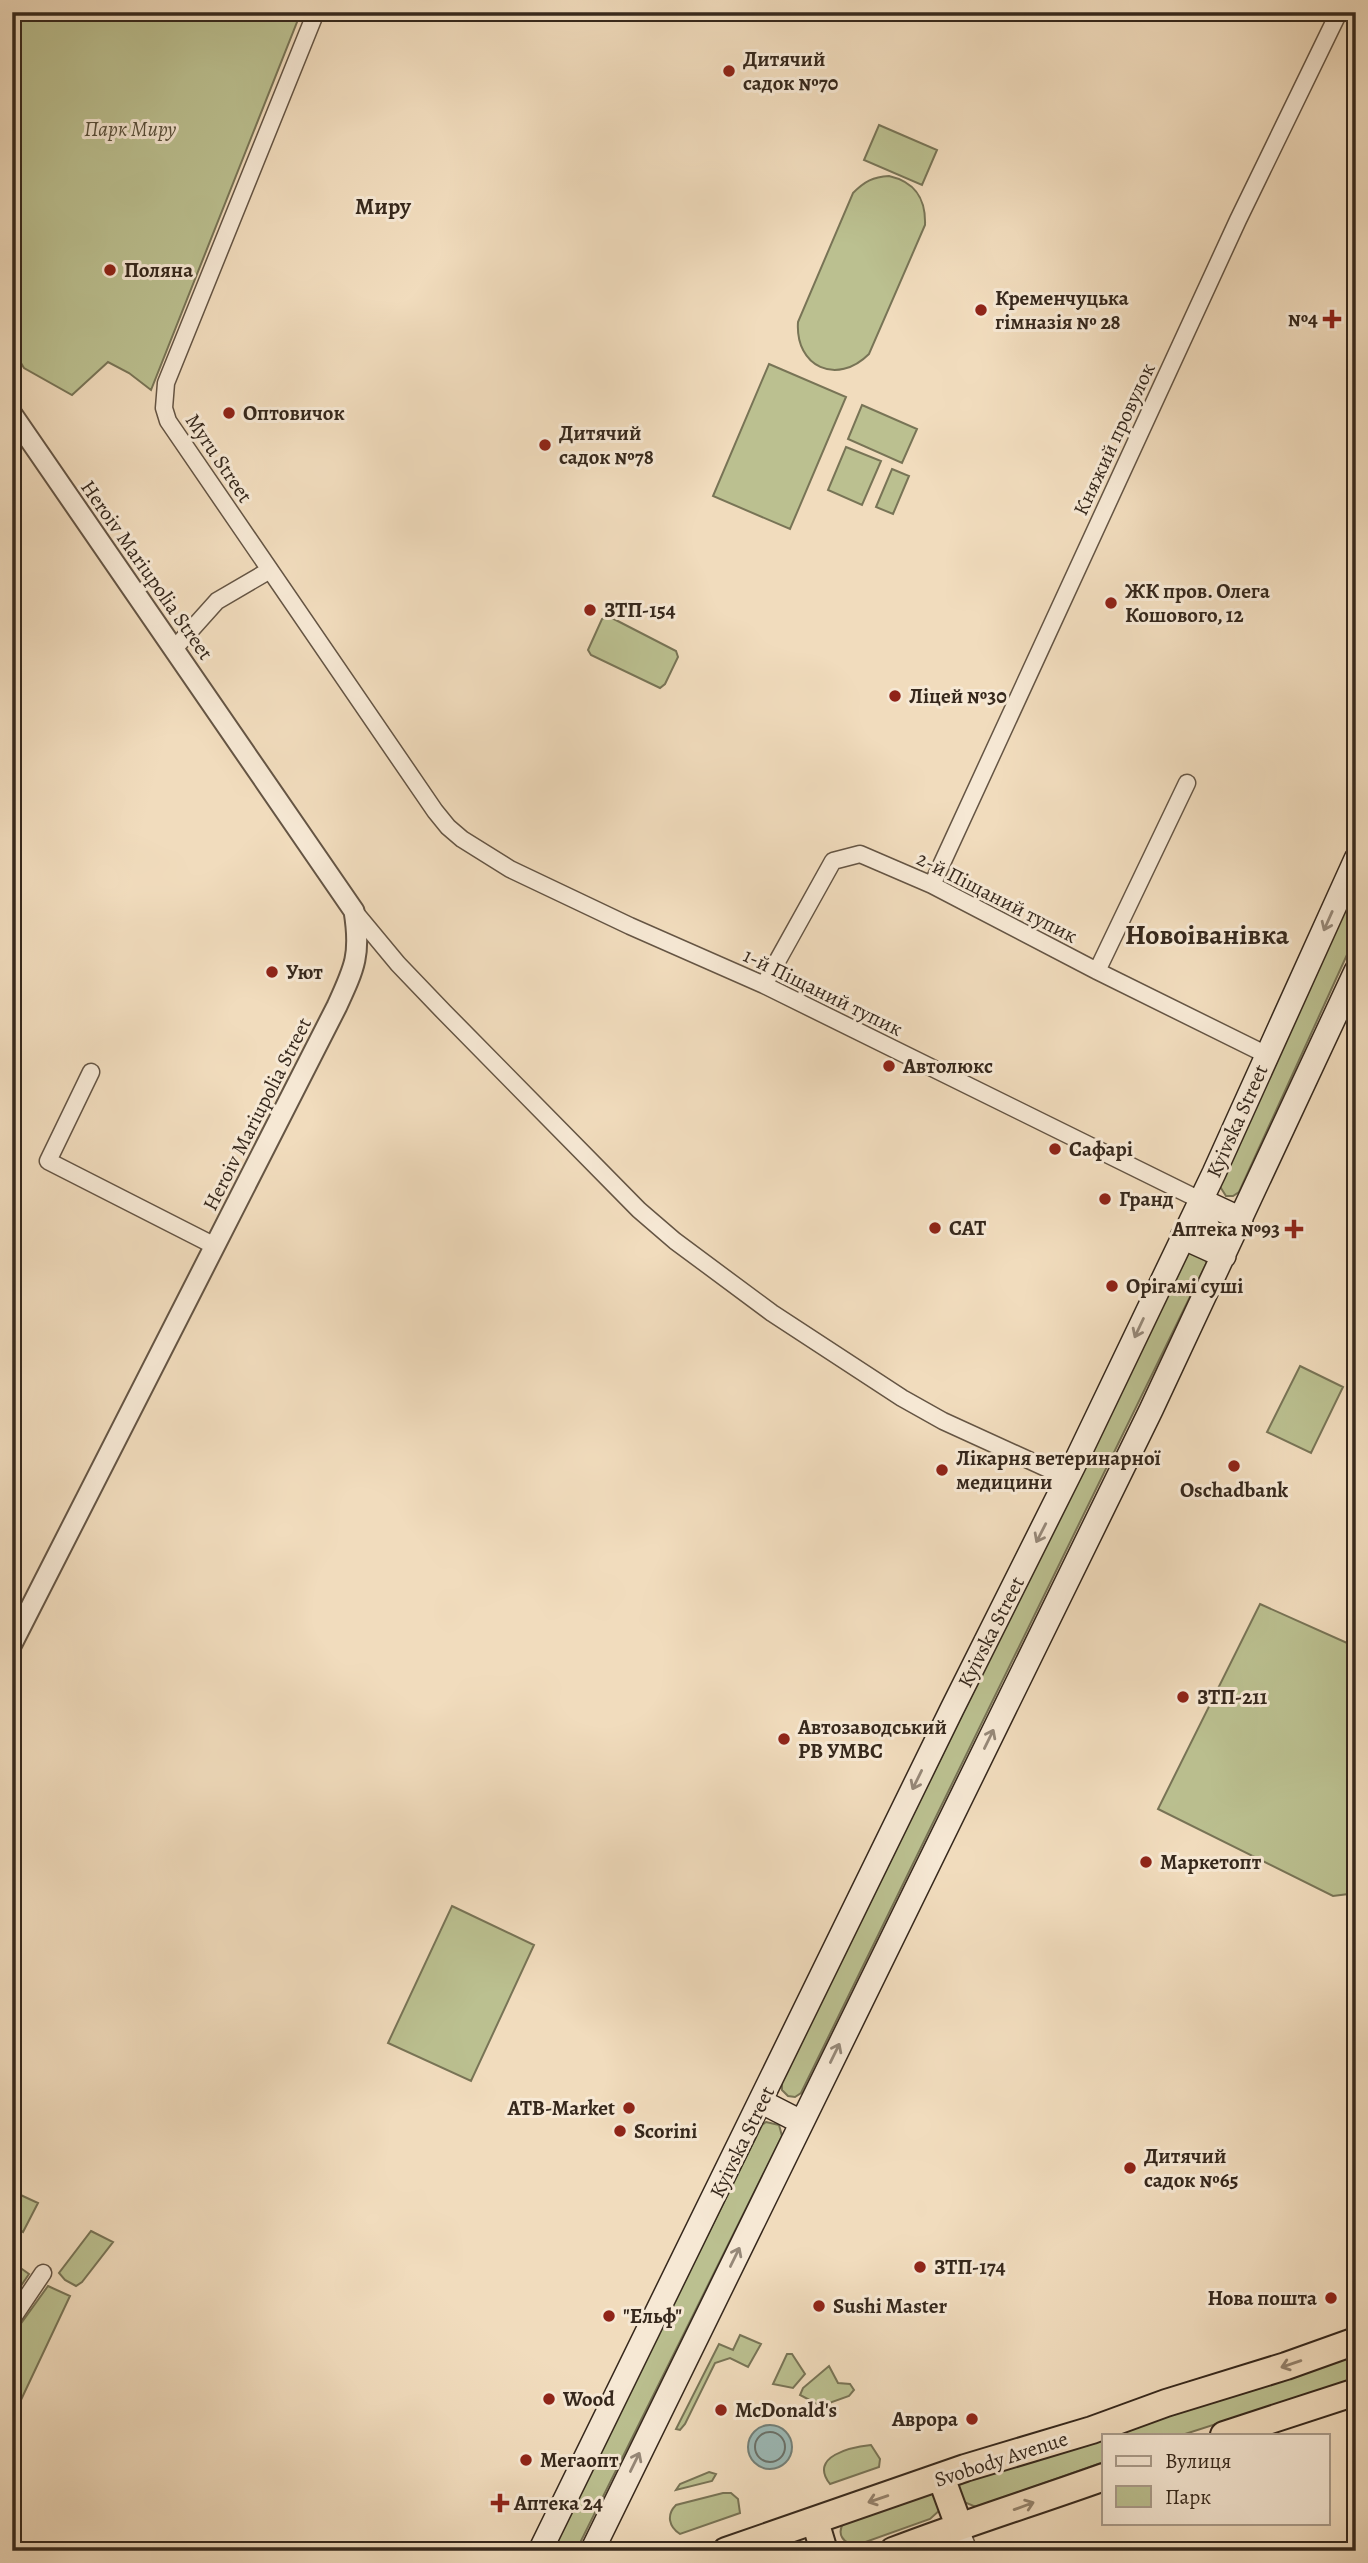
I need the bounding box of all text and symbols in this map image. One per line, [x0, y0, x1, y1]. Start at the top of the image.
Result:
place label: Дитячий садок №70 [743, 45, 839, 97]
marker: Дитячий садок №70 [721, 63, 737, 79]
park label: Парк Миру [84, 115, 176, 143]
district label: Миру [355, 191, 412, 222]
place label: Поляна [124, 256, 193, 284]
marker: Поляна [102, 262, 118, 278]
place label: Кременчуцька гімназія № 28 [995, 284, 1129, 336]
marker: Кременчуцька гімназія № 28 [973, 302, 989, 318]
place label: №4 [1288, 305, 1318, 333]
marker: №4 [1324, 311, 1340, 327]
street label: Княжий провулок [1066, 358, 1162, 520]
place label: Оптовичок [243, 399, 345, 427]
marker: Оптовичок [221, 405, 237, 421]
street label: Myru Street [179, 408, 259, 508]
place label: Дитячий садок №78 [559, 419, 654, 471]
marker: Дитячий садок №78 [537, 437, 553, 453]
street label: Heroiv Mariupolia Street [74, 475, 220, 665]
place label: ЖК пров. Олега Кошового, 12 [1125, 577, 1270, 629]
marker: ЖК пров. Олега Кошового, 12 [1103, 595, 1119, 611]
place label: ЗТП-154 [604, 596, 676, 624]
marker: ЗТП-154 [582, 602, 598, 618]
place label: Ліцей №30 [909, 682, 1007, 710]
marker: Ліцей №30 [887, 688, 903, 704]
street label: 2-й Піщаний тупик [912, 844, 1082, 950]
one-way arrow [1320, 910, 1334, 931]
district label: Новоіванівка [1125, 916, 1290, 954]
street label: 1-й Піщаний тупик [739, 941, 907, 1043]
place label: Уют [286, 958, 323, 986]
marker: Уют [264, 964, 280, 980]
street label: Heroiv Mariupolia Street [196, 1013, 318, 1215]
place label: Автолюкс [902, 1052, 993, 1080]
marker: Автолюкс [881, 1058, 897, 1074]
street label: Kyivska Street [1200, 1060, 1274, 1182]
place label: Сафарі [1069, 1135, 1133, 1163]
marker: Сафарі [1047, 1141, 1063, 1157]
place label: Гранд [1119, 1185, 1174, 1213]
marker: Гранд [1097, 1191, 1113, 1207]
place label: САТ [949, 1214, 986, 1242]
place label: Аптека №93 [1171, 1215, 1280, 1243]
marker: САТ [927, 1220, 943, 1236]
marker: Аптека №93 [1286, 1221, 1302, 1237]
place label: Орігамі суші [1126, 1272, 1243, 1300]
marker: Орігамі суші [1104, 1278, 1120, 1294]
one-way arrow [1132, 1317, 1145, 1338]
place label: Лікарня ветеринарної медицини [956, 1444, 1162, 1496]
marker: Oschadbank [1226, 1458, 1242, 1474]
marker: Лікарня ветеринарної медицини [934, 1462, 950, 1478]
place label: Oschadbank [1180, 1476, 1288, 1504]
one-way arrow [1033, 1522, 1047, 1543]
street label: Kyivska Street [951, 1572, 1031, 1692]
place label: ЗТП-211 [1197, 1683, 1268, 1711]
marker: ЗТП-211 [1175, 1689, 1191, 1705]
place label: Автозаводський РВ УМВС [797, 1713, 947, 1765]
one-way arrow [982, 1729, 996, 1750]
marker: Автозаводський РВ УМВС [776, 1731, 792, 1747]
one-way arrow [910, 1769, 924, 1790]
place label: Маркетопт [1160, 1848, 1262, 1876]
marker: Маркетопт [1138, 1854, 1154, 1870]
one-way arrow [828, 2043, 842, 2064]
street label: Kyivska Street [703, 2081, 781, 2203]
place label: ATB-Market [506, 2094, 615, 2122]
marker: ATB-Market [621, 2100, 637, 2116]
place label: Scorini [634, 2117, 697, 2145]
marker: Scorini [612, 2123, 628, 2139]
place label: Дитячий садок №65 [1144, 2142, 1239, 2194]
marker: Дитячий садок №65 [1122, 2160, 1138, 2176]
one-way arrow [728, 2247, 742, 2268]
place label: ЗТП-174 [934, 2253, 1006, 2281]
marker: ЗТП-174 [912, 2259, 928, 2275]
place label: Нова пошта [1207, 2284, 1317, 2312]
marker: Нова пошта [1323, 2290, 1339, 2306]
place label: Sushi Master [833, 2292, 947, 2320]
marker: Sushi Master [811, 2298, 827, 2314]
place label: "Ельф" [623, 2302, 682, 2330]
marker: "Ельф" [601, 2308, 617, 2324]
one-way arrow [1281, 2359, 1303, 2371]
place label: Wood [562, 2385, 615, 2413]
marker: Wood [541, 2391, 557, 2407]
place label: McDonald's [735, 2396, 837, 2424]
marker: McDonald's [713, 2402, 729, 2418]
place label: Аврора [891, 2405, 958, 2433]
marker: Аврора [964, 2411, 980, 2427]
street label: Svobody Avenue [931, 2424, 1071, 2494]
legend [1102, 2434, 1330, 2524]
place label: Мегаопт [540, 2446, 619, 2474]
text: Вулиця [1165, 2447, 1231, 2475]
marker: Мегаопт [518, 2452, 534, 2468]
one-way arrow [628, 2452, 642, 2473]
text: Парк [1165, 2483, 1211, 2511]
place label: Аптека 24 [513, 2489, 603, 2517]
one-way arrow [868, 2494, 890, 2506]
marker: Аптека 24 [492, 2495, 508, 2511]
one-way arrow [1012, 2499, 1034, 2511]

